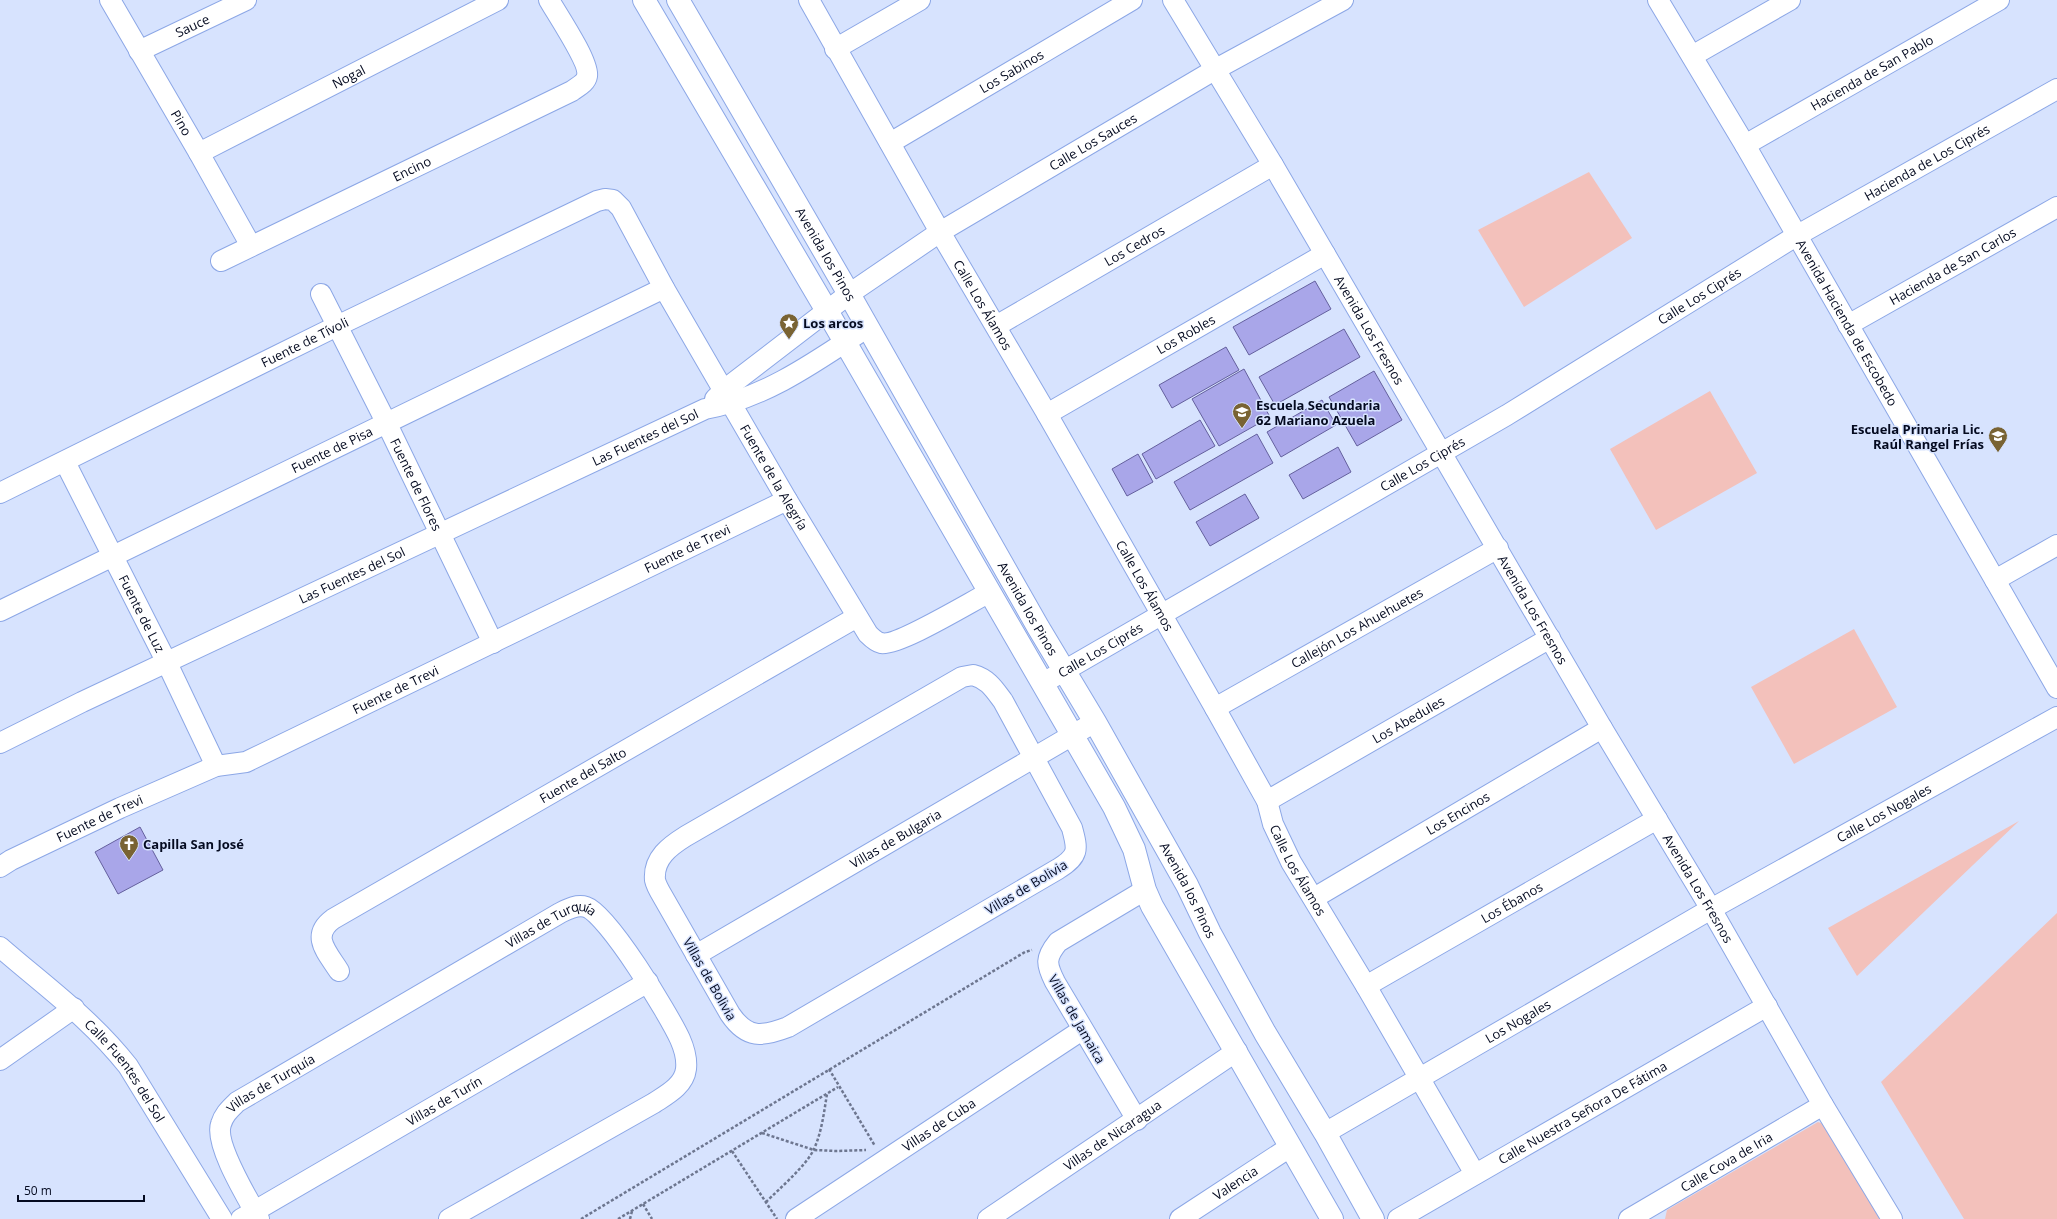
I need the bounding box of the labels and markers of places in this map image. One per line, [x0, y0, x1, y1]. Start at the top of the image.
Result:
place icon: Los arcos [778, 312, 800, 340]
place label: Los arcos [803, 314, 863, 332]
place label: Escuela Secundaria 62 Mariano Azuela [1256, 396, 1380, 429]
school or university icon: Escuela Secundaria 62 Mariano Azuela [1231, 401, 1253, 429]
place label: Escuela Primaria Lic. Raúl Rangel Frías [1851, 420, 1984, 453]
school or university icon: Escuela Primaria Lic. Raúl Rangel Frías [1987, 425, 2009, 453]
church icon: Capilla San José [118, 833, 140, 861]
place label: Capilla San José [143, 835, 244, 853]

